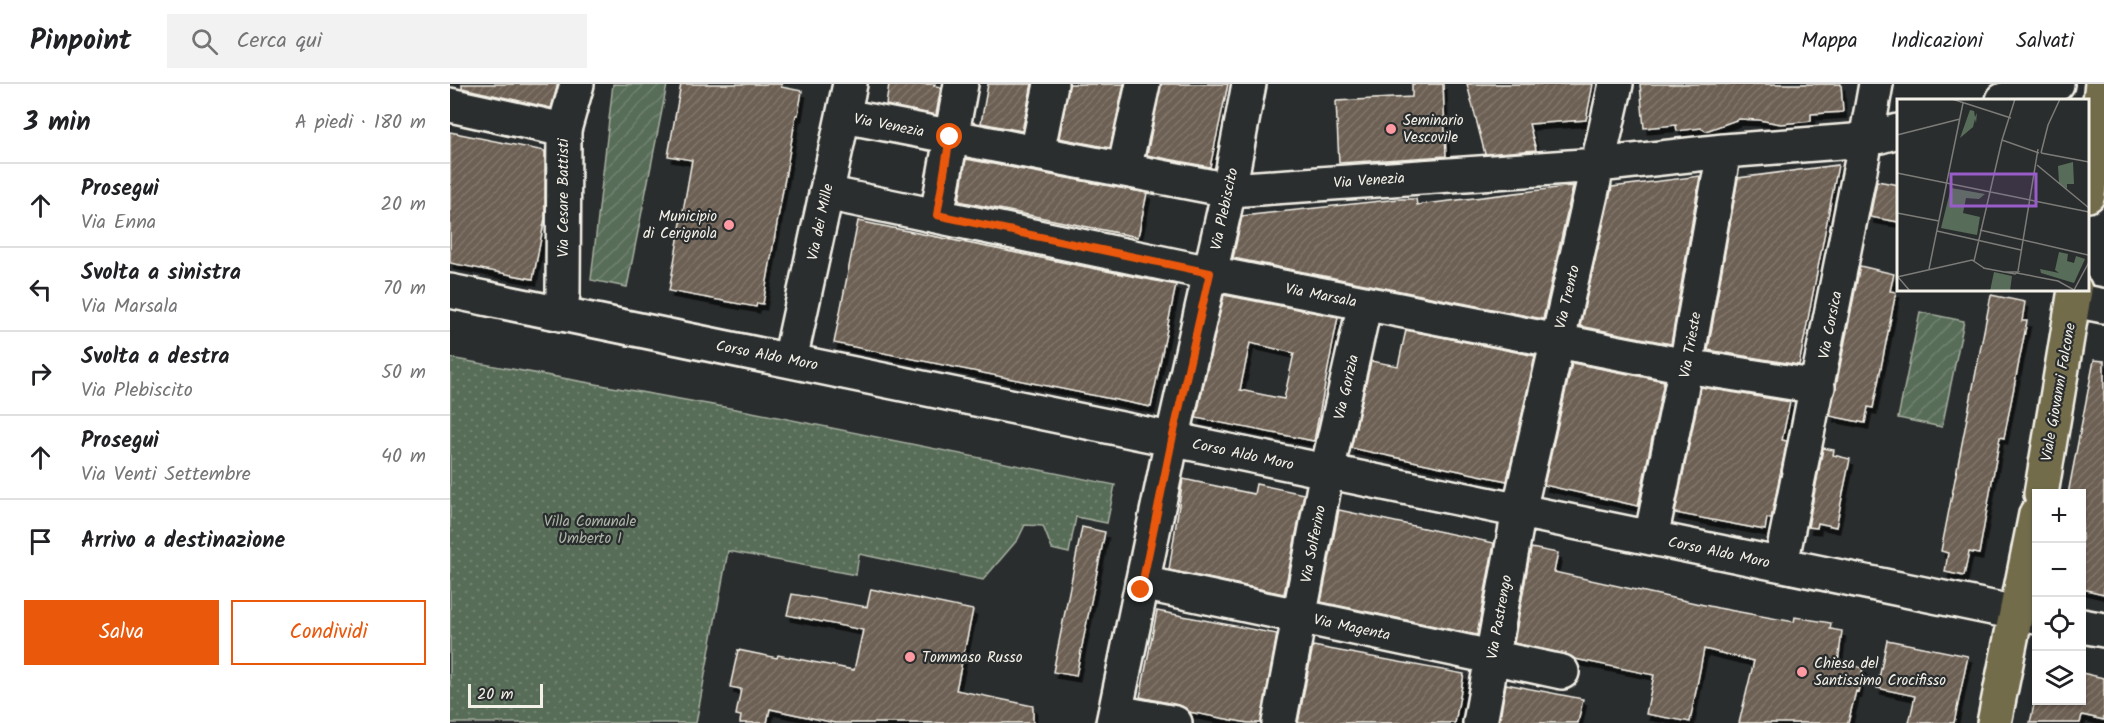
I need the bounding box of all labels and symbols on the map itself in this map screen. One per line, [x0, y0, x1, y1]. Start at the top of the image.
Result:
inset map [1897, 99, 2089, 291]
street label: Via Venezia [852, 107, 926, 145]
place label: Seminario Vescovile [1403, 109, 1464, 150]
marker: Seminario Vescovile [1384, 122, 1398, 136]
route start [936, 123, 962, 149]
street label: Via Cesare Battisti [552, 137, 576, 258]
street label: Via Plebiscito [1205, 166, 1245, 253]
street label: Via Venezia [1333, 167, 1405, 195]
street label: Via dei Mille [801, 181, 841, 263]
place label: Municipio di Cerignola [643, 205, 717, 246]
marker: Municipio di Cerignola [722, 218, 736, 232]
street label: Via Trento [1549, 263, 1587, 332]
street label: Via Marsala [1283, 277, 1359, 315]
street label: Via Corsica [1813, 289, 1849, 361]
street label: Via Trieste [1673, 310, 1709, 380]
street label: Viale Giovanni Falcone [2035, 321, 2083, 463]
street label: Corso Aldo Moro [714, 334, 820, 378]
street label: Via Gorizia [1328, 352, 1366, 422]
street label: Corso Aldo Moro [1190, 432, 1296, 478]
street label: Via Solferino [1295, 503, 1333, 585]
park label: Villa Comunale Umberto I [544, 510, 636, 551]
street label: Corso Aldo Moro [1666, 530, 1772, 576]
street label: Via Pastrengo [1481, 573, 1519, 661]
route end [1127, 576, 1153, 602]
street label: Via Magenta [1311, 608, 1393, 648]
place label: Tommaso Russo [922, 646, 1023, 670]
marker: Tommaso Russo [903, 650, 917, 664]
place label: Chiesa del Santissimo Crocifisso [1814, 652, 1946, 693]
marker: Chiesa del Santissimo Crocifisso [1795, 665, 1809, 679]
scale bar [468, 681, 543, 708]

